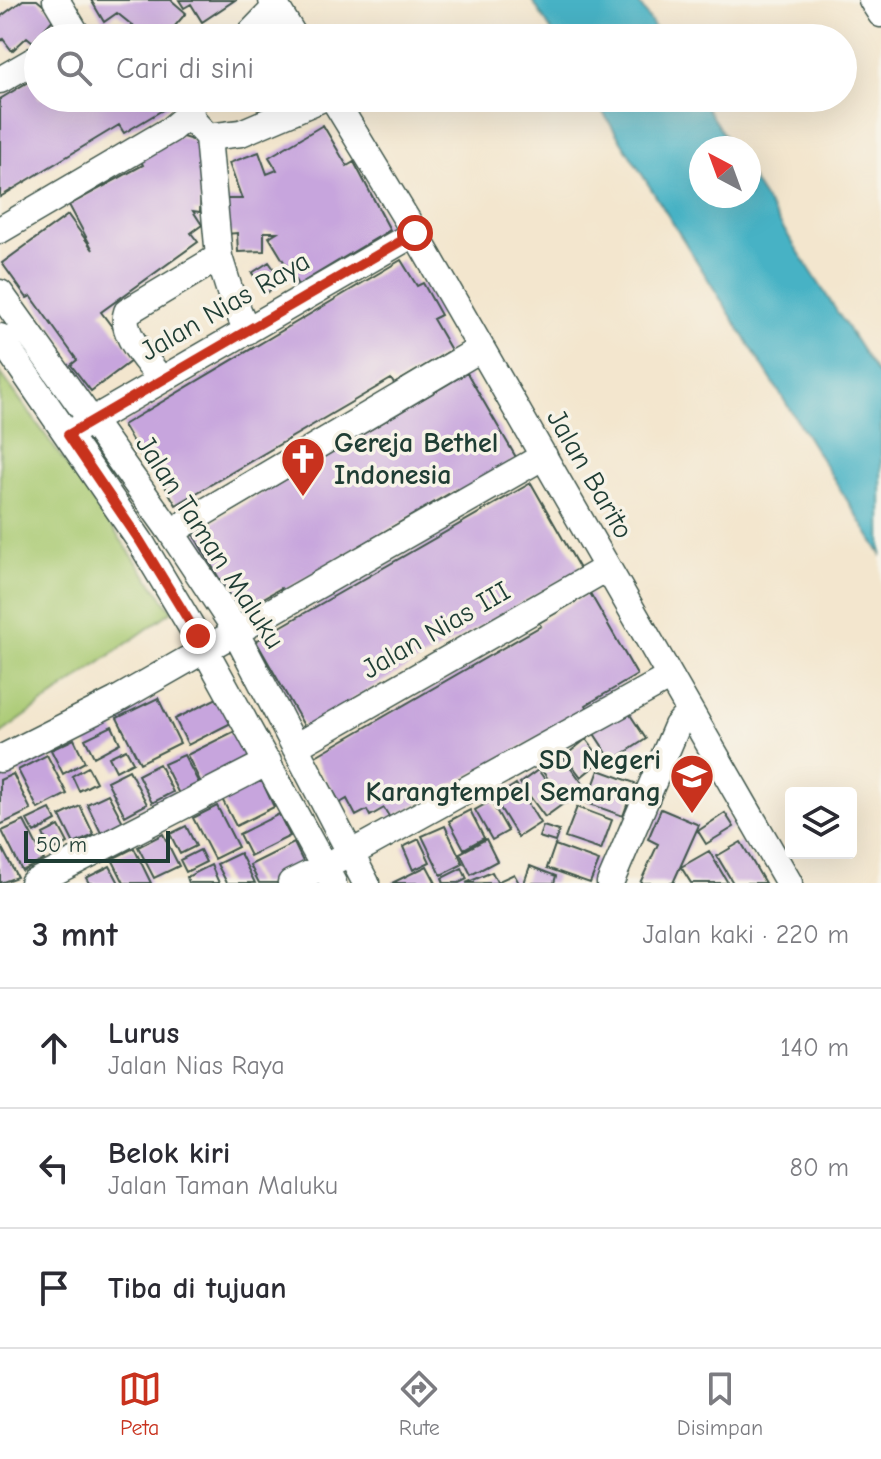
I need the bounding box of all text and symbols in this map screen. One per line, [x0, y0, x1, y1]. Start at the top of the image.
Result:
search box [24, 24, 857, 112]
icon: search [52, 46, 96, 90]
text: Cari di sini [116, 51, 254, 86]
north arrow [689, 136, 761, 208]
route start [397, 215, 433, 251]
street label: Jalan Nias Raya [135, 245, 315, 367]
street label: Jalan Barito [540, 404, 640, 544]
place label: Gereja Bethel Indonesia [334, 427, 498, 491]
street label: Jalan Taman Maluku [129, 429, 291, 655]
church icon: Gereja Bethel Indonesia [279, 435, 327, 498]
street label: Jalan Nias III [356, 575, 516, 685]
route end [180, 618, 216, 654]
place label: SD Negeri Karangtempel Semarang [366, 744, 661, 808]
school or university icon: SD Negeri Karangtempel Semarang [668, 752, 716, 815]
map controls [785, 787, 857, 859]
button: layers [785, 787, 857, 859]
scale bar [24, 827, 170, 863]
text: 50 m [36, 832, 87, 858]
text: 3 mnt [32, 915, 118, 955]
text: Jalan kaki · 220 m [642, 920, 849, 950]
text: Lurus [108, 1016, 179, 1051]
icon: ahead [32, 1026, 76, 1070]
text: 140 m [780, 1033, 849, 1063]
text: Jalan Nias Raya [108, 1051, 285, 1081]
text: Belok kiri [108, 1136, 230, 1171]
icon: left [32, 1146, 76, 1190]
text: 80 m [790, 1153, 849, 1183]
text: Jalan Taman Maluku [108, 1171, 338, 1201]
icon: arrive [32, 1266, 76, 1310]
text: Tiba di tujuan [108, 1271, 287, 1306]
tab: Peta [118, 1367, 162, 1441]
tab: Rute [397, 1367, 441, 1441]
tab: Disimpan [677, 1367, 763, 1441]

